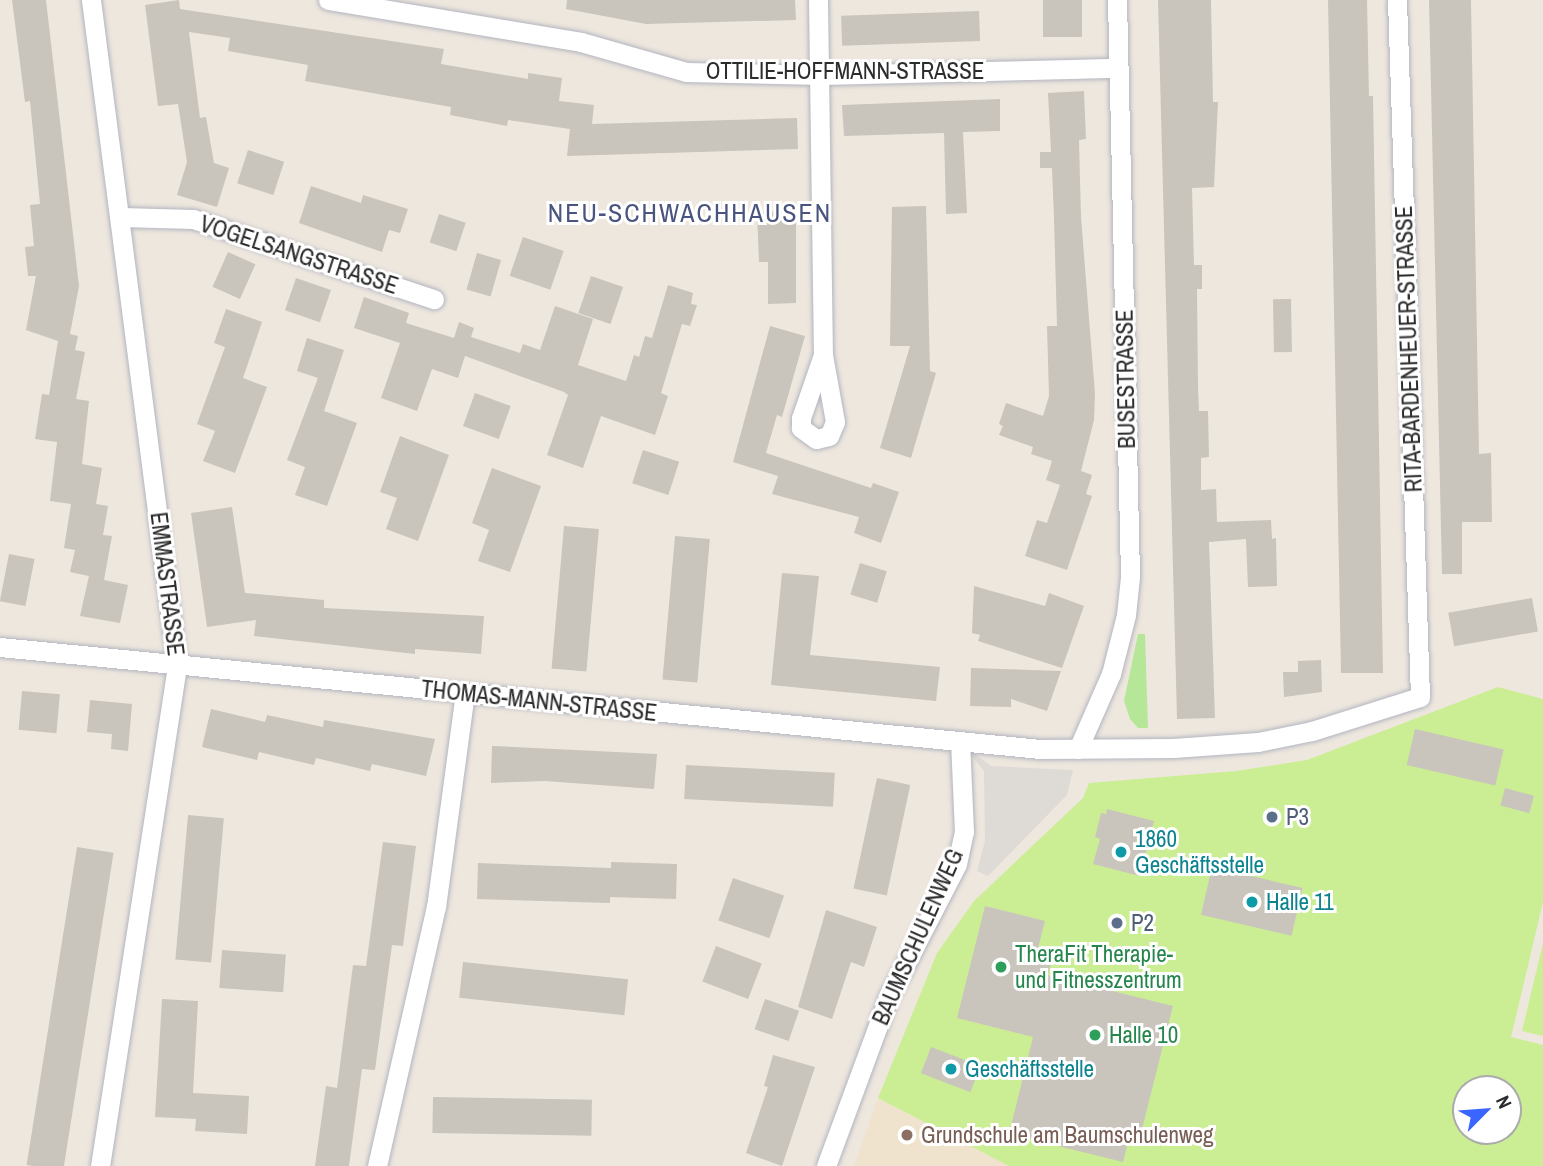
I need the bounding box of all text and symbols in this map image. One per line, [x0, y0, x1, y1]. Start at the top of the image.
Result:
street label: OTTILIE-HOFFMANN-STRASSE [706, 57, 984, 85]
district label: NEU-SCHWACHHAUSEN [550, 197, 830, 229]
street label: RITA-BARDENHEUER-STRASSE [1390, 205, 1428, 493]
street label: VOGELSANGSTRASSE [197, 210, 401, 300]
street label: BUSESTRASSE [1111, 309, 1141, 449]
street label: EMMASTRASSE [144, 511, 190, 657]
street label: THOMAS-MANN-STRASSE [420, 675, 658, 727]
place label: P3 [1286, 803, 1309, 831]
marker: P3 [1264, 809, 1280, 825]
place label: 1860 Geschäftsstelle [1135, 825, 1264, 879]
marker: 1860 Geschäftsstelle [1113, 844, 1129, 860]
street label: BAUMSCHULENWEG [867, 845, 969, 1029]
place label: Halle 11 [1266, 888, 1334, 916]
marker: Halle 11 [1244, 894, 1260, 910]
place label: P2 [1131, 909, 1154, 937]
marker: P2 [1109, 915, 1125, 931]
place label: TheraFit Therapie- und Fitnesszentrum [1015, 940, 1182, 994]
marker: TheraFit Therapie- und Fitnesszentrum [993, 959, 1009, 975]
place label: Halle 10 [1109, 1021, 1178, 1049]
marker: Halle 10 [1087, 1027, 1103, 1043]
place label: Geschäftsstelle [965, 1055, 1094, 1083]
marker: Geschäftsstelle [943, 1061, 959, 1077]
north arrow [1452, 1075, 1522, 1145]
text: N [1490, 1091, 1518, 1113]
place label: Grundschule am Baumschulenweg [921, 1121, 1213, 1149]
marker: Grundschule am Baumschulenweg [899, 1127, 915, 1143]

